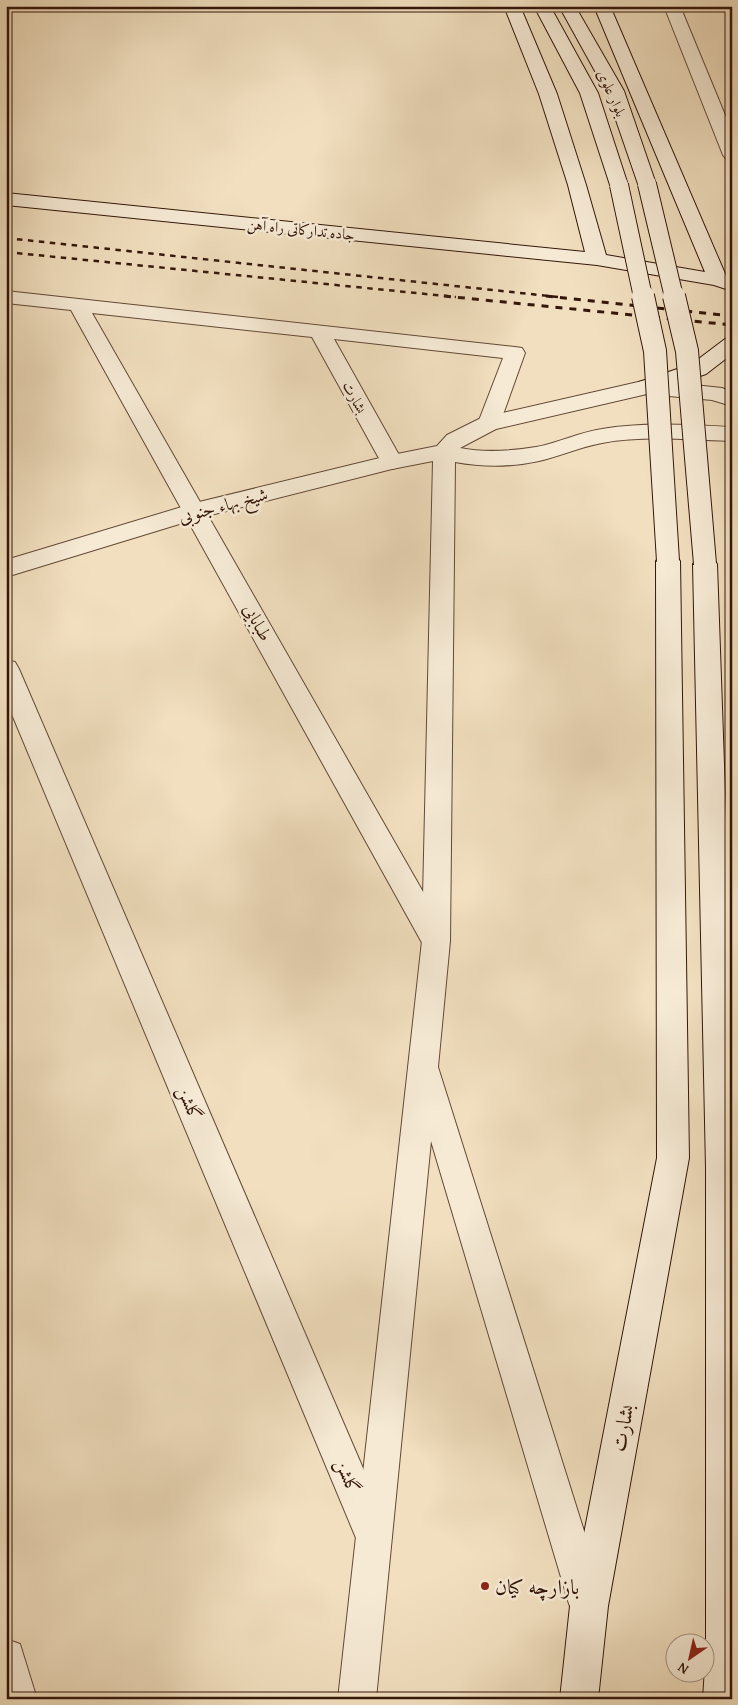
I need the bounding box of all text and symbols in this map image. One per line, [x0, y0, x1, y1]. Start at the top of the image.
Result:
street label: بلوار علوی [592, 66, 632, 120]
street label: جاده تدارکاتی راه آهن [246, 213, 356, 245]
street label: بشارت [338, 377, 373, 418]
street label: شیخ بهاء جنوبی [175, 480, 272, 533]
street label: طبابایی [237, 598, 279, 646]
street label: گلشن [171, 1081, 209, 1125]
street label: بشارت [602, 1401, 642, 1454]
street label: گلشن [329, 1454, 367, 1498]
place label: بازارچه کیان [495, 1571, 579, 1602]
marker: بازارچه کیان [479, 1580, 491, 1592]
north arrow [666, 1632, 716, 1682]
text: N [673, 1658, 692, 1680]

